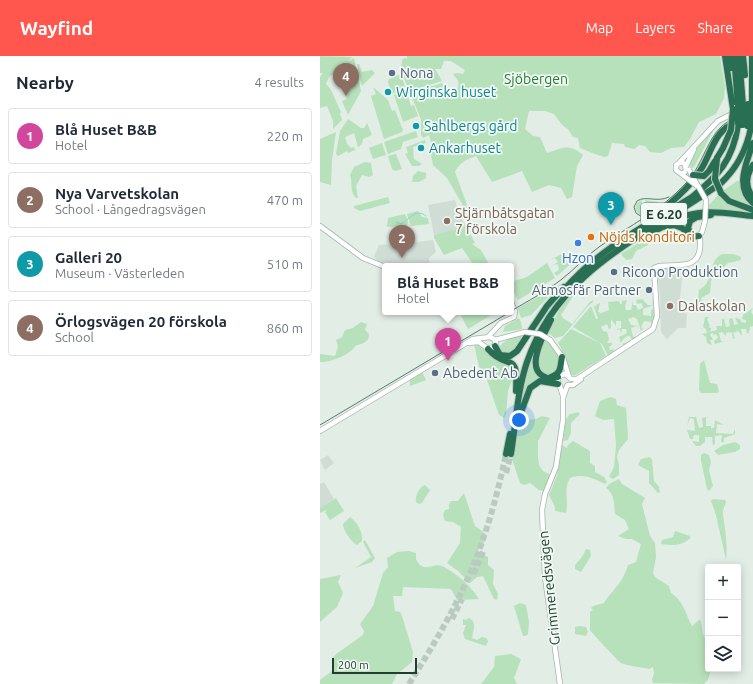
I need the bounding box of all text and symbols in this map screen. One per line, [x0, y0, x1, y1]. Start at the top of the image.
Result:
text: Wayfind [20, 17, 93, 39]
text: Map [586, 20, 613, 36]
text: Layers [635, 20, 675, 36]
text: Share [697, 20, 733, 36]
pin: 4 [333, 63, 359, 96]
place label: Nona [400, 65, 433, 81]
marker: Nona [387, 68, 397, 78]
park label: Sjöbergen [504, 71, 568, 87]
text: Nearby [16, 73, 74, 92]
text: 4 results [254, 75, 304, 89]
place label: Wirginska huset [396, 84, 497, 100]
marker: Wirginska huset [383, 87, 393, 97]
place label: Sahlbergs gård [424, 118, 517, 134]
text: Blå Huset B&B [55, 121, 157, 138]
marker: Sahlbergs gård [411, 121, 421, 131]
text: 1 [26, 129, 34, 143]
text: 220 m [267, 129, 303, 143]
text: Hotel [55, 138, 87, 152]
place label: Ankarhuset [429, 140, 501, 156]
marker: Ankarhuset [416, 143, 426, 153]
text: Nya Varvetskolan [55, 185, 179, 202]
pin: 3 [598, 192, 624, 225]
text: 2 [26, 193, 34, 207]
text: 470 m [267, 193, 303, 207]
text: School · Långedragsvägen [55, 202, 206, 216]
road number: E 6.20 [641, 203, 687, 225]
place label: Stjärnbåtsgatan 7 förskola [455, 205, 555, 237]
marker: Stjärnbåtsgatan 7 förskola [442, 216, 452, 226]
pin: 2 [389, 225, 415, 258]
place label: Nöjds konditori [599, 229, 695, 245]
marker: Nöjds konditori [586, 232, 596, 242]
marker: Hzon [573, 238, 583, 248]
text: Galleri 20 [55, 249, 122, 266]
place label: Hzon [562, 250, 594, 266]
text: 3 [26, 257, 34, 271]
text: 510 m [267, 257, 303, 271]
popup [382, 263, 514, 315]
place label: Ricono Produktion [622, 264, 738, 280]
text: Museum · Västerleden [55, 266, 185, 280]
marker: Ricono Produktion [609, 267, 619, 277]
text: Blå Huset B&B [397, 274, 499, 291]
place label: Atmosfär Partner [532, 282, 642, 298]
marker: Atmosfär Partner [644, 285, 654, 295]
text: Hotel [397, 291, 429, 305]
place label: Dalaskolan [678, 298, 746, 314]
marker: Dalaskolan [665, 301, 675, 311]
text: Örlogsvägen 20 förskola [55, 313, 227, 330]
text: 4 [26, 321, 34, 335]
text: 860 m [267, 321, 303, 335]
pin: 1 [435, 328, 461, 361]
text: School [55, 330, 94, 344]
place label: Abedent Ab [443, 365, 518, 381]
marker: Abedent Ab [430, 368, 440, 378]
your location [509, 410, 529, 430]
street label: Grimmeredsvägen [535, 530, 563, 646]
map controls [705, 564, 741, 672]
button: + [705, 564, 741, 600]
button: − [705, 600, 741, 636]
button: layers [705, 636, 741, 672]
scale bar [332, 656, 417, 675]
text: 200 m [338, 659, 369, 671]

